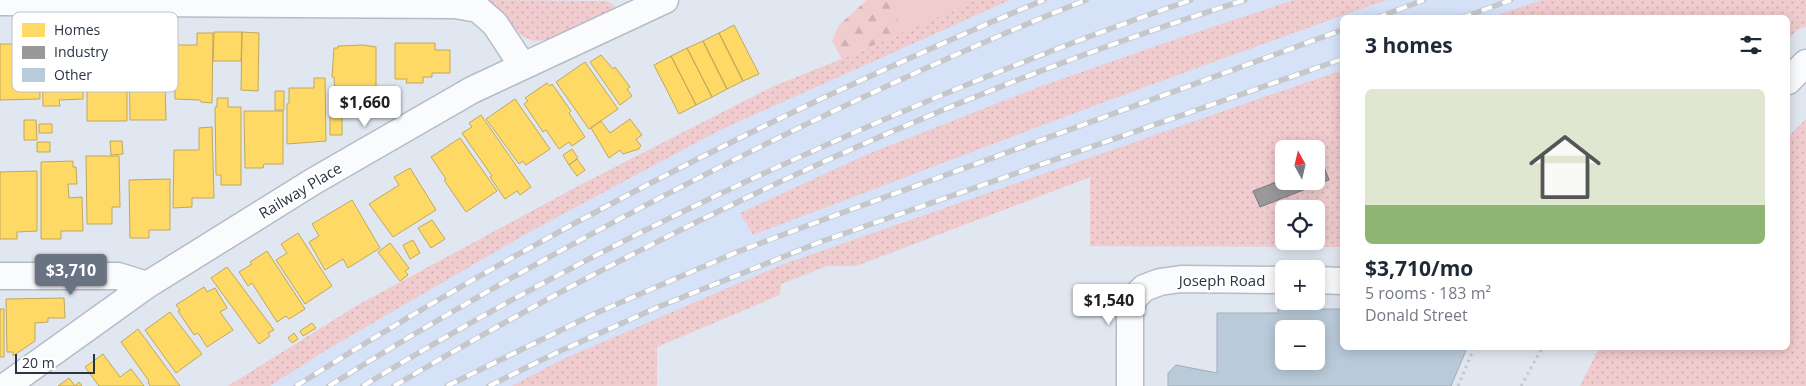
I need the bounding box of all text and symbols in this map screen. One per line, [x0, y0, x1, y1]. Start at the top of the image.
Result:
legend [12, 12, 178, 92]
text: Homes [54, 20, 101, 39]
text: 3 homes [1365, 31, 1453, 59]
icon: filters [1737, 31, 1765, 59]
text: Industry [54, 42, 109, 61]
text: Other [54, 65, 92, 84]
pin: $1,660 [324, 86, 406, 128]
text: $1,660 [340, 91, 390, 113]
icon: home [1520, 122, 1610, 212]
north arrow [1275, 140, 1325, 190]
map controls [1275, 140, 1325, 370]
street label: Railway Place [255, 157, 345, 223]
button: locate [1275, 200, 1325, 250]
pin: $3,710 [30, 254, 112, 296]
text: $3,710/mo [1365, 254, 1473, 282]
text: $3,710 [46, 259, 96, 281]
button: + [1275, 260, 1325, 310]
street label: Joseph Road [1177, 270, 1265, 290]
text: 5 rooms · 183 m² [1365, 282, 1491, 304]
pin: $1,540 [1068, 284, 1150, 326]
text: $1,540 [1084, 289, 1134, 311]
text: Donald Street [1365, 304, 1468, 326]
button: − [1275, 320, 1325, 370]
scale bar [15, 351, 95, 374]
text: 20 m [22, 353, 55, 372]

